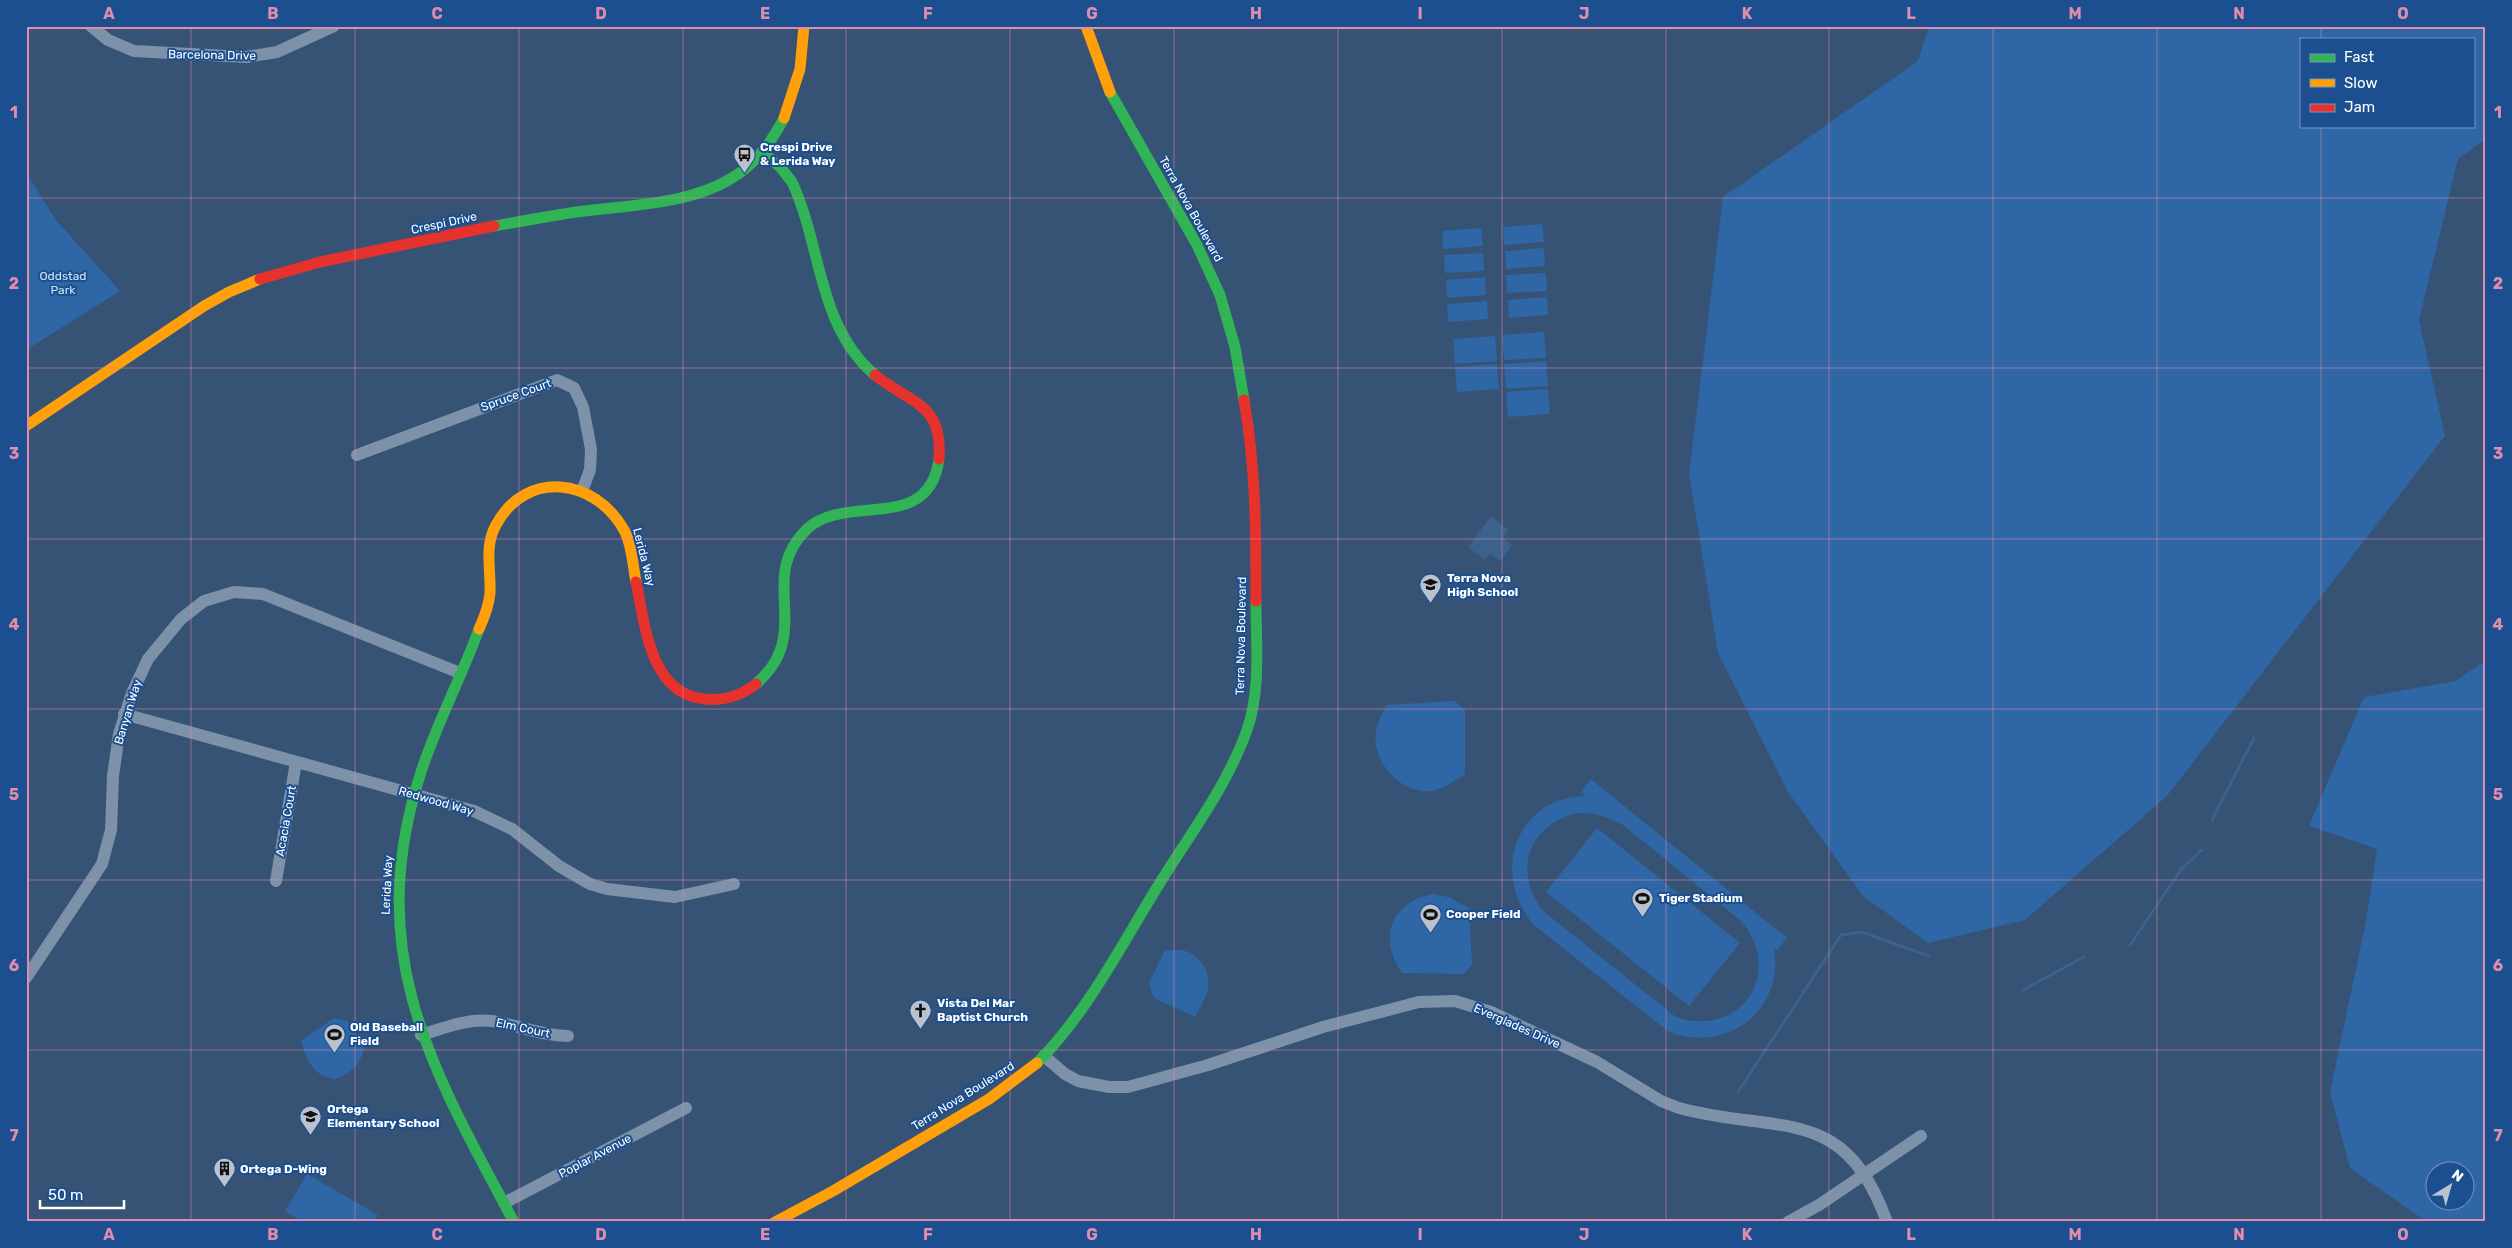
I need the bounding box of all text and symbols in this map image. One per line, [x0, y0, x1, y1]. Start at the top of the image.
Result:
text: A [103, 4, 115, 23]
text: B [267, 4, 279, 23]
text: C [431, 4, 443, 23]
text: D [595, 4, 607, 23]
text: E [760, 4, 770, 23]
text: F [923, 4, 933, 23]
text: G [1086, 4, 1098, 23]
text: H [1250, 4, 1262, 23]
text: I [1417, 4, 1423, 23]
text: J [1579, 4, 1589, 23]
text: K [1742, 4, 1753, 23]
text: L [1906, 4, 1916, 23]
text: M [2068, 4, 2082, 23]
text: N [2233, 4, 2245, 23]
text: O [2397, 4, 2409, 23]
legend [2300, 38, 2474, 128]
street label: Barcelona Drive [168, 47, 256, 63]
text: Fast [2344, 48, 2374, 66]
text: Slow [2344, 74, 2377, 92]
text: Jam [2344, 98, 2375, 116]
text: 1 [10, 103, 18, 122]
text: 1 [2494, 103, 2502, 122]
place label: Crespi Drive & Lerida Way [760, 140, 835, 168]
bus stop icon: Crespi Drive & Lerida Way [732, 142, 756, 173]
street label: Terra Nova Boulevard [1156, 154, 1226, 264]
street label: Crespi Drive [410, 209, 479, 237]
park label: Oddstad Park [40, 269, 86, 297]
text: 2 [9, 274, 19, 293]
text: 2 [2493, 274, 2503, 293]
street label: Spruce Court [479, 376, 553, 414]
text: 3 [9, 444, 19, 463]
text: 3 [2493, 444, 2503, 463]
street label: Lerida Way [630, 526, 658, 588]
place label: Terra Nova High School [1447, 571, 1518, 599]
school or university icon: Terra Nova High School [1419, 573, 1443, 604]
street label: Terra Nova Boulevard [1233, 577, 1249, 695]
text: 4 [9, 615, 20, 634]
text: 4 [2493, 615, 2504, 634]
street label: Banyan Way [111, 677, 145, 746]
street label: Acacia Court [273, 784, 299, 858]
street label: Redwood Way [397, 784, 475, 818]
text: 5 [9, 785, 19, 804]
text: 5 [2493, 785, 2503, 804]
street label: Lerida Way [378, 854, 396, 915]
sports icon: Tiger Stadium [1631, 886, 1655, 917]
place label: Tiger Stadium [1659, 891, 1743, 905]
sports icon: Cooper Field [1418, 902, 1442, 933]
place label: Cooper Field [1446, 907, 1521, 921]
text: 6 [9, 956, 19, 975]
text: 6 [2493, 956, 2503, 975]
place label: Vista Del Mar Baptist Church [937, 996, 1028, 1024]
church icon: Vista Del Mar Baptist Church [909, 998, 933, 1029]
street label: Everglades Drive [1472, 1001, 1563, 1051]
street label: Elm Court [495, 1015, 552, 1041]
place label: Old Baseball Field [350, 1020, 423, 1048]
sports icon: Old Baseball Field [322, 1022, 346, 1053]
street label: Terra Nova Boulevard [909, 1059, 1017, 1133]
place label: Ortega Elementary School [327, 1102, 439, 1130]
school or university icon: Ortega Elementary School [299, 1104, 323, 1135]
text: 7 [9, 1126, 19, 1145]
text: 7 [2493, 1126, 2503, 1145]
street label: Poplar Avenue [556, 1131, 634, 1181]
building icon: Ortega D-Wing [212, 1157, 236, 1188]
north arrow [2424, 1160, 2474, 1210]
place label: Ortega D-Wing [240, 1162, 327, 1176]
text: N [2448, 1166, 2467, 1186]
scale bar [40, 1178, 124, 1210]
text: 50 m [48, 1186, 83, 1204]
text: A [103, 1225, 115, 1244]
text: B [267, 1225, 279, 1244]
text: C [431, 1225, 443, 1244]
text: D [595, 1225, 607, 1244]
text: E [760, 1225, 770, 1244]
text: F [923, 1225, 933, 1244]
text: G [1086, 1225, 1098, 1244]
text: H [1250, 1225, 1262, 1244]
text: I [1417, 1225, 1423, 1244]
text: J [1579, 1225, 1589, 1244]
text: K [1742, 1225, 1753, 1244]
text: L [1906, 1225, 1916, 1244]
text: M [2068, 1225, 2082, 1244]
text: N [2233, 1225, 2245, 1244]
text: O [2397, 1225, 2409, 1244]

